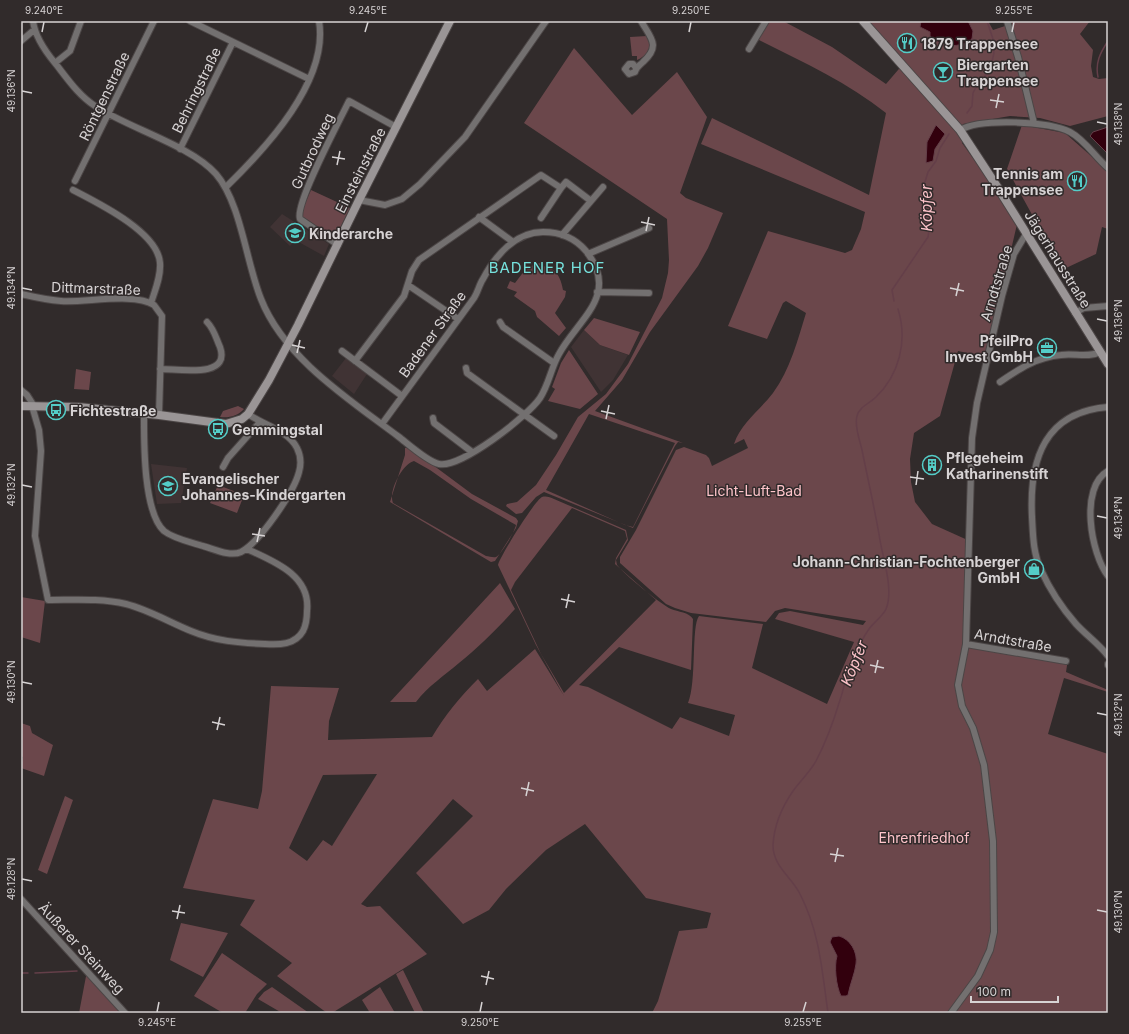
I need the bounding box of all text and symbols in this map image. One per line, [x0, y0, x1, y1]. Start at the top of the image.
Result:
text: 9.240°E [25, 4, 63, 16]
text: 9.245°E [349, 4, 387, 16]
text: 9.250°E [672, 4, 710, 16]
text: 9.255°E [995, 4, 1033, 16]
restaurant icon: 1879 Trappensee [896, 32, 918, 54]
place label: 1879 Trappensee [921, 35, 1038, 52]
street label: Behringstraße [168, 44, 224, 136]
street label: Röntgenstraße [75, 49, 133, 143]
place label: Biergarten Trappensee [957, 56, 1038, 89]
bar icon: Biergarten Trappensee [932, 61, 954, 83]
text: 49.136°N [5, 70, 17, 112]
text: 49.138°N [1112, 103, 1124, 145]
street label: Gutbrodweg [287, 110, 337, 192]
street label: Einsteinstraße [331, 124, 389, 216]
place label: Tennis am Trappensee [982, 165, 1063, 198]
restaurant icon: Tennis am Trappensee [1066, 170, 1088, 192]
water label: Köpfer [917, 184, 936, 232]
street label: Jägerhausstraße [1021, 207, 1095, 311]
school or university icon: Kinderarche [284, 222, 306, 244]
place label: Kinderarche [309, 225, 393, 242]
street label: Arndtstraße [976, 243, 1016, 323]
district label: BADENER HOF [489, 258, 605, 277]
text: 49.134°N [5, 266, 17, 310]
street label: Dittmarstraße [51, 278, 141, 298]
street label: Badener Straße [395, 287, 469, 381]
text: 49.136°N [1112, 300, 1124, 342]
place label: PfeilPro Invest GmbH [945, 332, 1033, 365]
office icon: PfeilPro Invest GmbH [1036, 337, 1058, 359]
bus stop icon: Fichtestraße [45, 399, 67, 421]
place label: Fichtestraße [70, 402, 156, 419]
bus stop icon: Gemmingstal [207, 418, 229, 440]
place label: Gemmingstal [232, 421, 323, 438]
place label: Pflegeheim Katharinenstift [946, 449, 1048, 482]
building icon: Pflegeheim Katharinenstift [921, 454, 943, 476]
text: 49.132°N [5, 464, 17, 506]
place label: Evangelischer Johannes-Kindergarten [182, 470, 346, 503]
school or university icon: Evangelischer Johannes-Kindergarten [157, 475, 179, 497]
park label: Licht-Luft-Bad [706, 482, 802, 499]
text: 49.134°N [1112, 496, 1124, 540]
place label: Johann-Christian-Fochtenberger GmbH [793, 553, 1020, 586]
shop icon: Johann-Christian-Fochtenberger GmbH [1023, 558, 1045, 580]
street label: Arndtstraße [973, 625, 1053, 655]
water label: Köpfer [836, 637, 872, 688]
text: 49.130°N [5, 660, 17, 704]
text: 49.132°N [1112, 694, 1124, 736]
park label: Ehrenfriedhof [879, 829, 969, 846]
text: 49.128°N [5, 858, 17, 900]
text: 49.130°N [1112, 890, 1124, 934]
street label: Äußerer Steinweg [35, 899, 129, 997]
scale bar [971, 978, 1058, 1004]
text: 100 m [977, 984, 1011, 999]
text: 9.245°E [138, 1016, 176, 1028]
text: 9.250°E [461, 1016, 499, 1028]
text: 9.255°E [784, 1016, 822, 1028]

